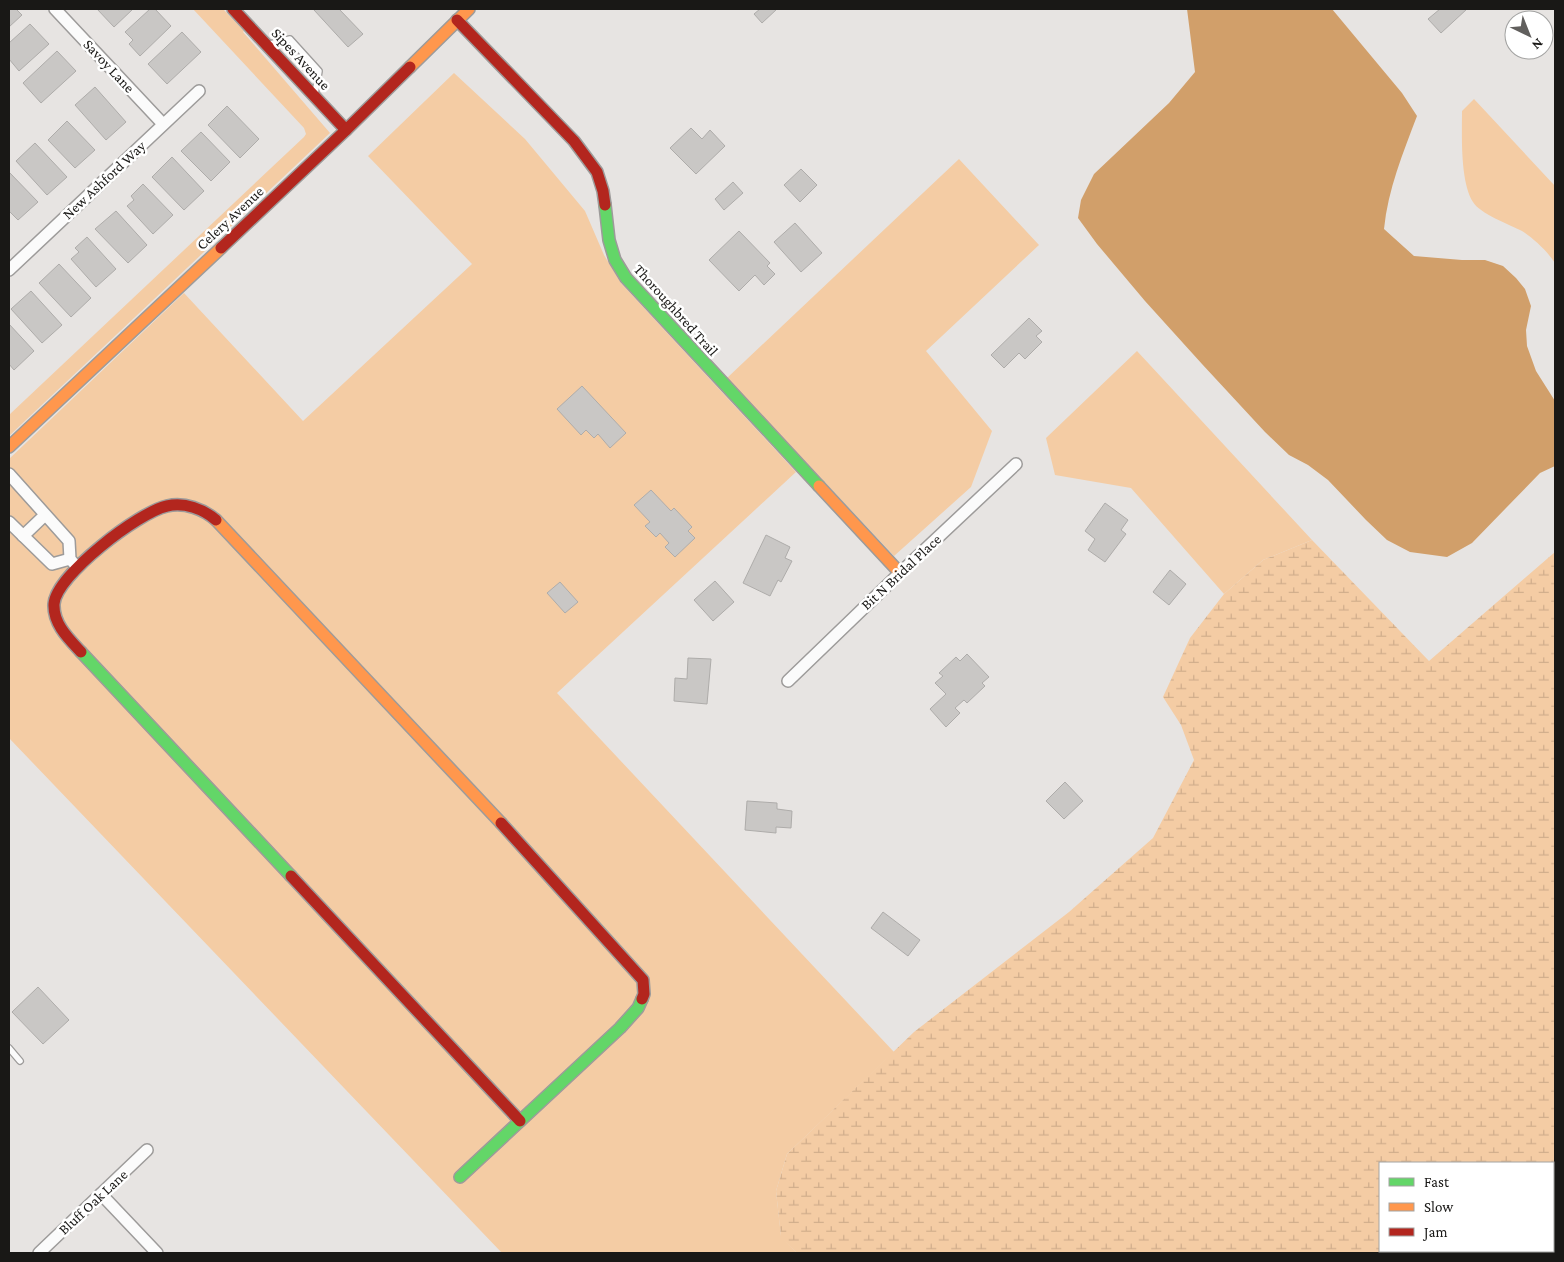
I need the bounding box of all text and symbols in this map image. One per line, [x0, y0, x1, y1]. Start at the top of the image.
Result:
north arrow [1504, 10, 1554, 60]
street label: Sipes Avenue [268, 25, 334, 94]
text: N [1529, 35, 1547, 54]
street label: Savoy Lane [80, 36, 138, 97]
street label: New Ashford Way [59, 138, 149, 223]
street label: Celery Avenue [193, 183, 268, 254]
street label: Thoroughbred Trail [630, 261, 721, 360]
street label: Bit N Bridal Place [858, 531, 944, 613]
legend [1379, 1162, 1554, 1252]
street label: Bluff Oak Lane [55, 1166, 131, 1238]
text: Fast [1424, 1174, 1450, 1190]
text: Slow [1424, 1199, 1454, 1215]
text: Jam [1422, 1224, 1447, 1241]

